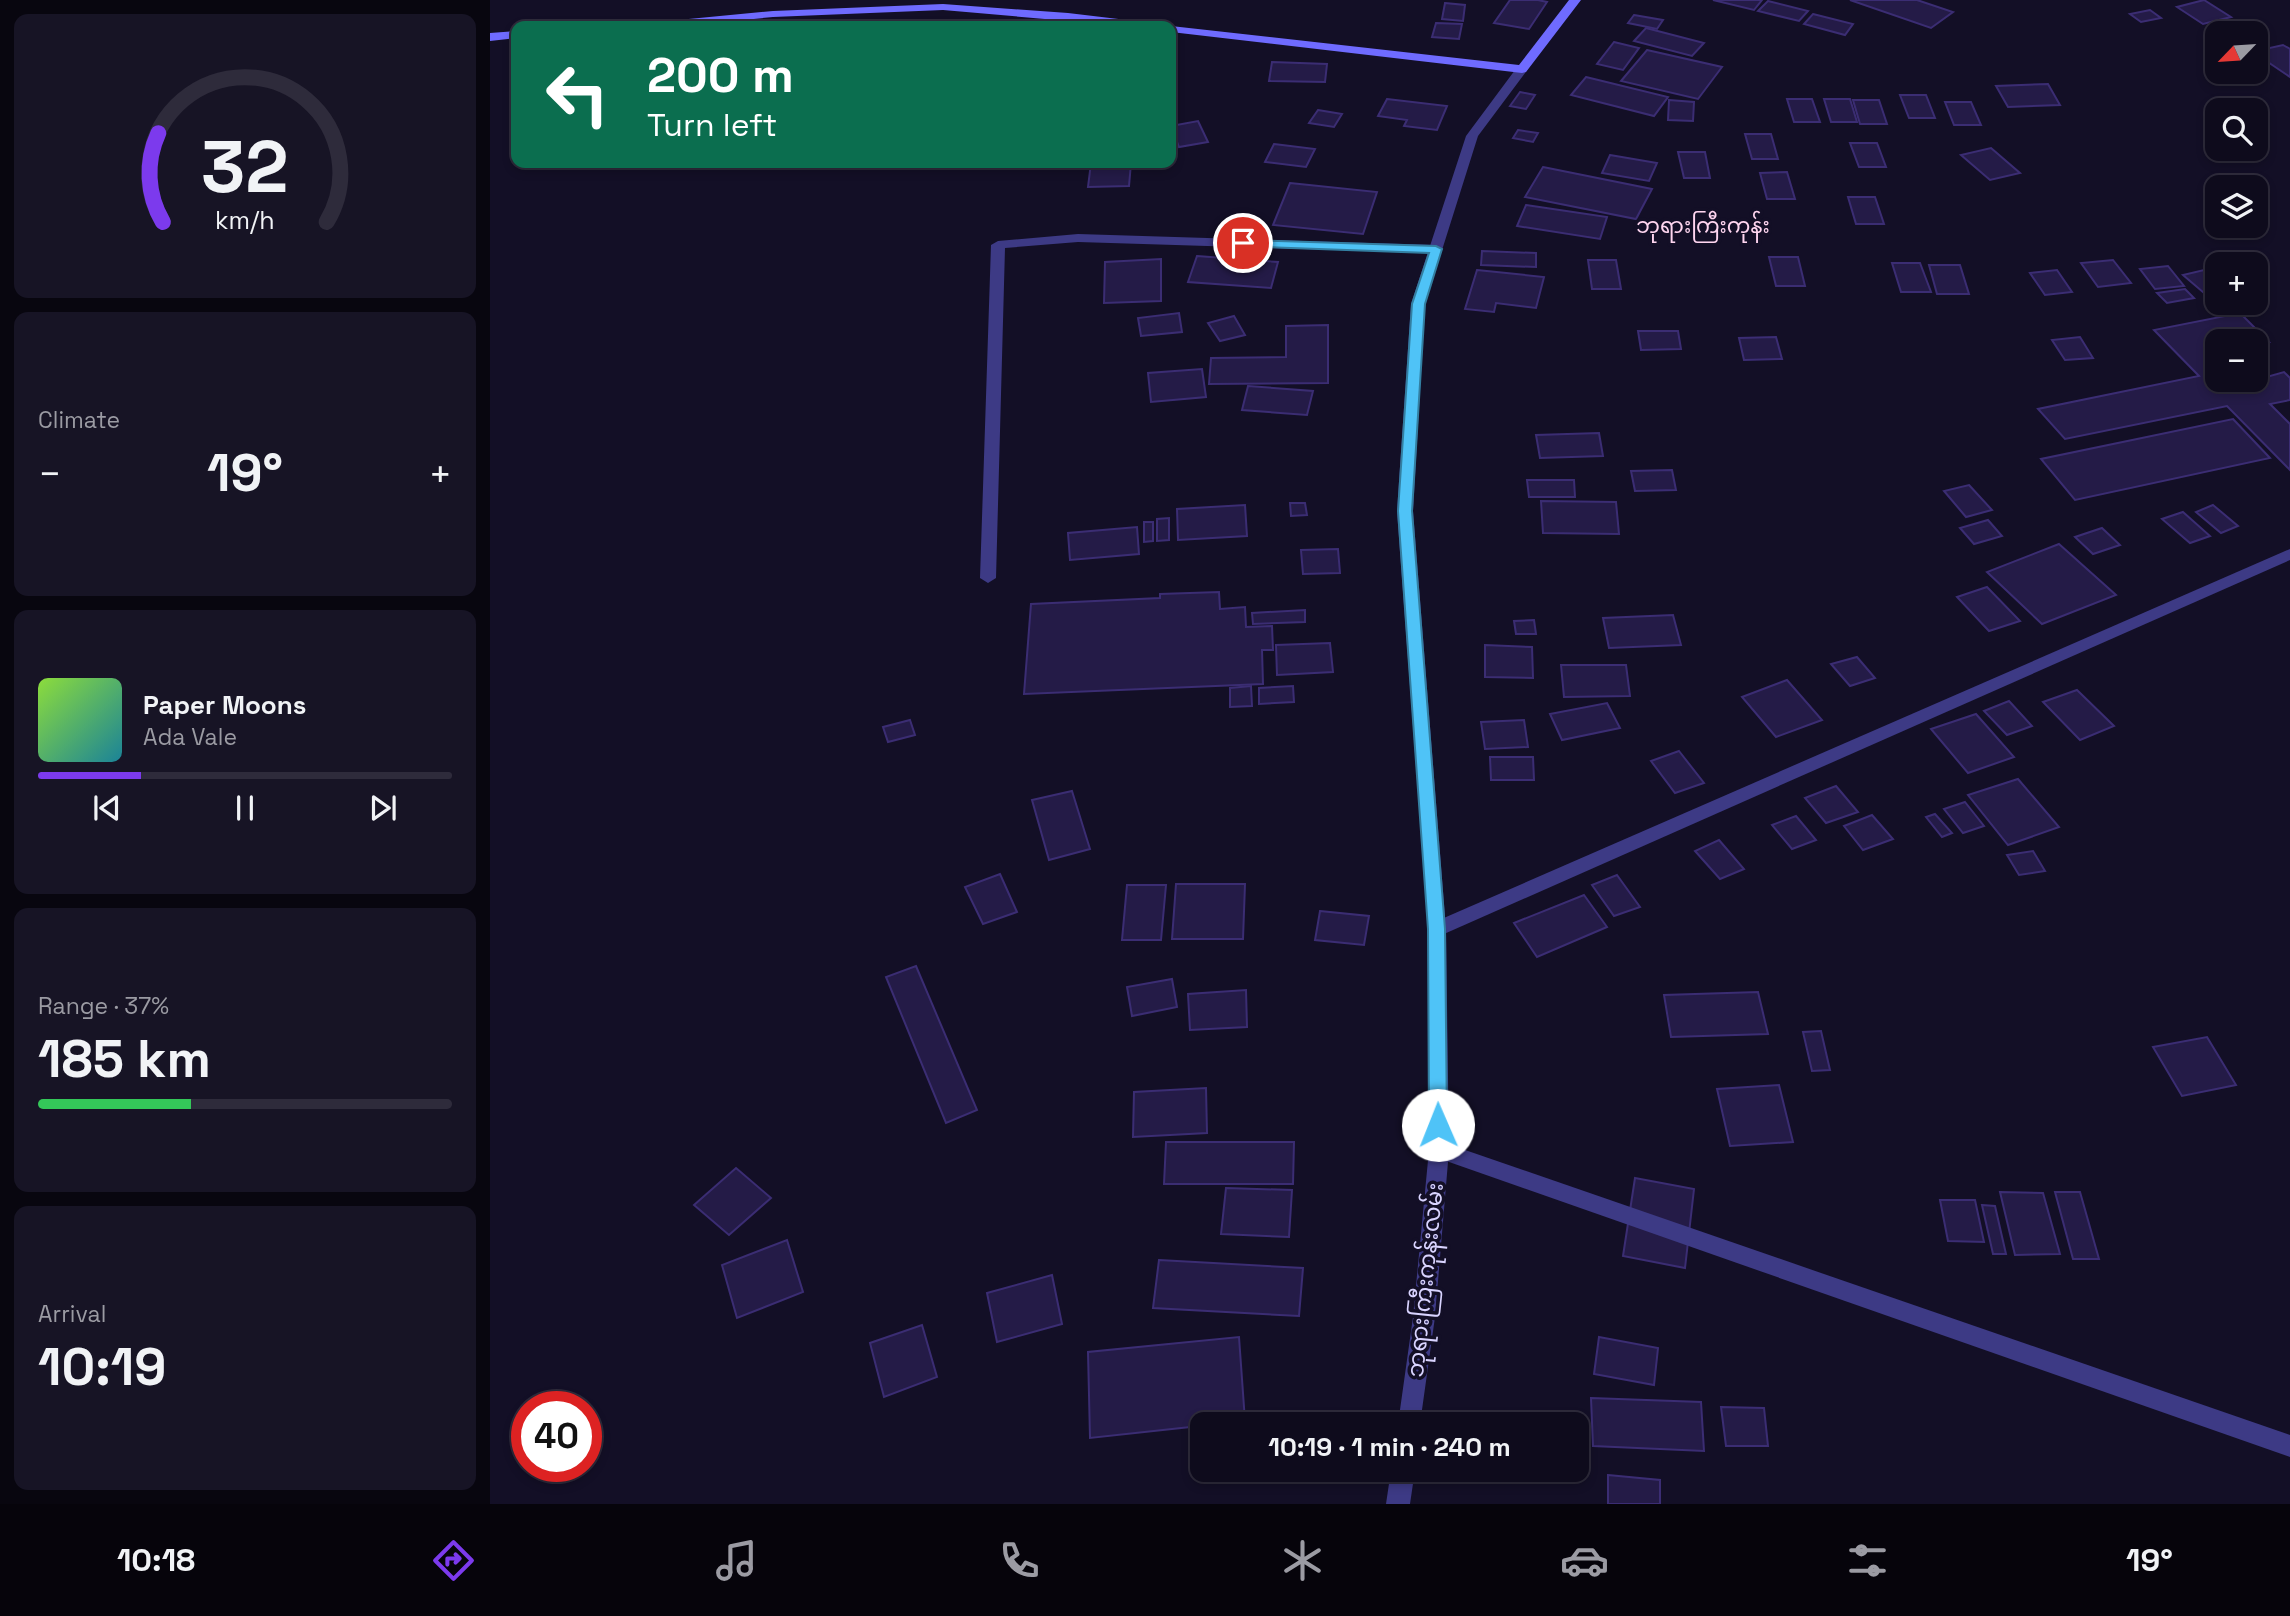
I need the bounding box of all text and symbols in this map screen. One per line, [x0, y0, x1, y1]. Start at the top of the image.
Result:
north arrow [2205, 21, 2268, 84]
map controls [2205, 21, 2268, 392]
text: 200 m [647, 44, 794, 106]
icon: left [532, 49, 623, 140]
button: search [2205, 98, 2268, 161]
text: Turn left [647, 105, 777, 145]
text: 32 [201, 120, 289, 213]
button: layers [2205, 175, 2268, 238]
text: km/h [215, 204, 275, 236]
district label: ဘုရားကြီးကုန်း [1636, 210, 1770, 243]
pin [1213, 213, 1273, 273]
icon: arrive [1224, 224, 1262, 262]
button: + [2205, 252, 2268, 315]
button: − [2205, 329, 2268, 392]
text: Climate [38, 405, 120, 435]
text: 19° [207, 440, 283, 506]
text: − [38, 450, 62, 498]
text: + [428, 450, 452, 498]
text: Paper Moons [143, 688, 306, 722]
text: Ada Vale [143, 722, 237, 752]
icon: previous [88, 789, 126, 827]
icon: pause [226, 789, 264, 827]
icon: next [364, 789, 402, 827]
text: Range · 37% [38, 991, 169, 1021]
text: 185 km [38, 1026, 211, 1092]
position arrow [1401, 1088, 1475, 1162]
street label: ဘုရားကြီးကုန်းလမ်း [1399, 1181, 1454, 1379]
text: Arrival [38, 1299, 106, 1329]
text: 10:19 [38, 1334, 166, 1400]
speed limit sign: 40 [511, 1391, 602, 1482]
text: 10:19 · 1 min · 240 m [1268, 1430, 1511, 1464]
icon: directions [429, 1536, 478, 1585]
icon: music [712, 1536, 761, 1585]
icon: phone [995, 1536, 1044, 1585]
icon: climate [1278, 1536, 1327, 1585]
icon: car [1560, 1536, 1609, 1585]
icon: filters [1843, 1536, 1892, 1585]
text: 10:18 [117, 1540, 195, 1580]
text: 19° [2126, 1540, 2173, 1580]

